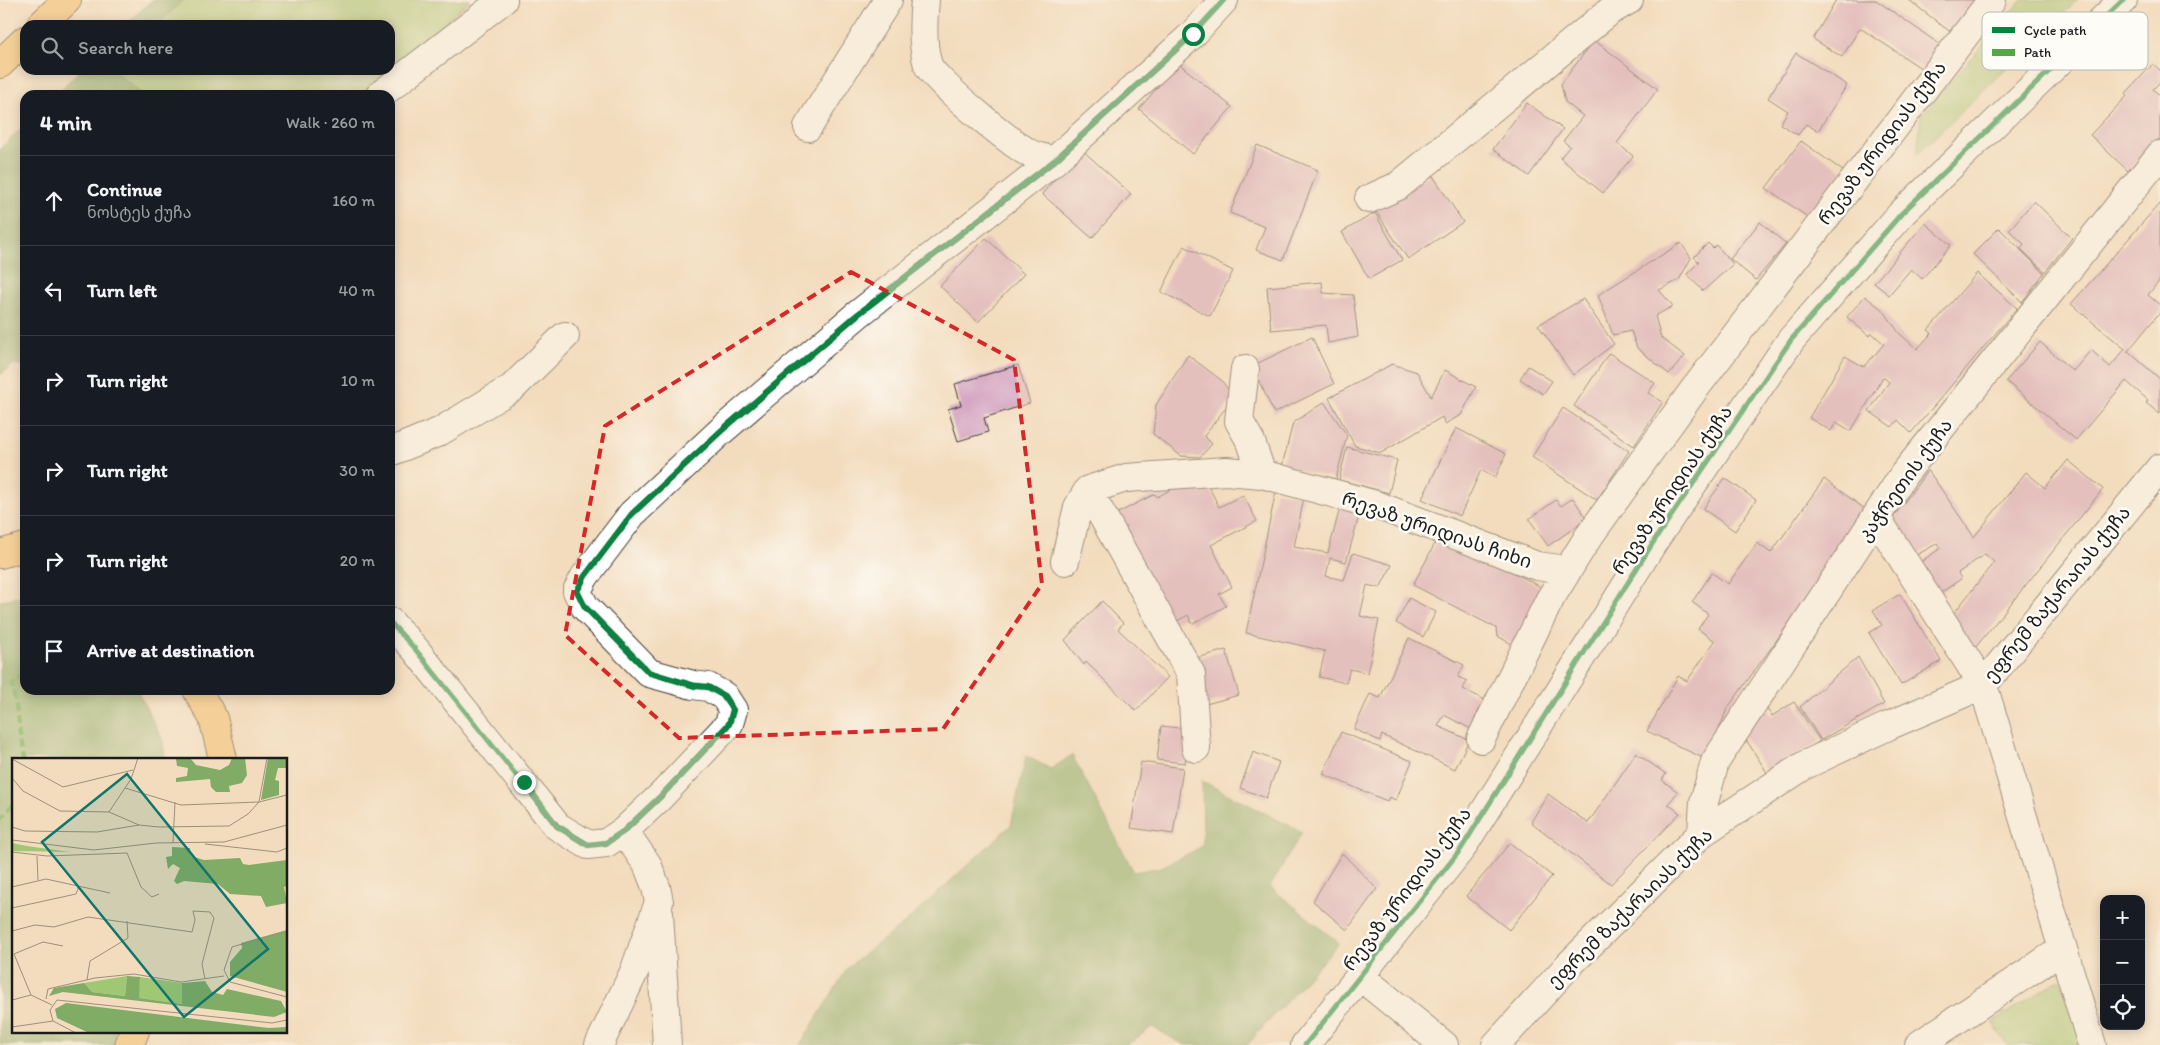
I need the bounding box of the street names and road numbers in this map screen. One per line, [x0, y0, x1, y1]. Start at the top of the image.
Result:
street label: რევაზ ურიდიას ქუჩა [1813, 57, 1952, 230]
street label: რევაზ ურიდიას ქუჩა [1607, 401, 1738, 579]
street label: კაჭრეთის ქუჩა [1853, 414, 1957, 546]
street label: რევაზ ურიდიას ჩიხი [1339, 487, 1535, 574]
street label: ეფრემ ზაქარაიას ქუჩა [1979, 501, 2135, 687]
street label: რევაზ ურიდიას ქუჩა [1338, 803, 1477, 976]
street label: ეფრემ ზაქარაიას ქუჩა [1543, 823, 1717, 993]

